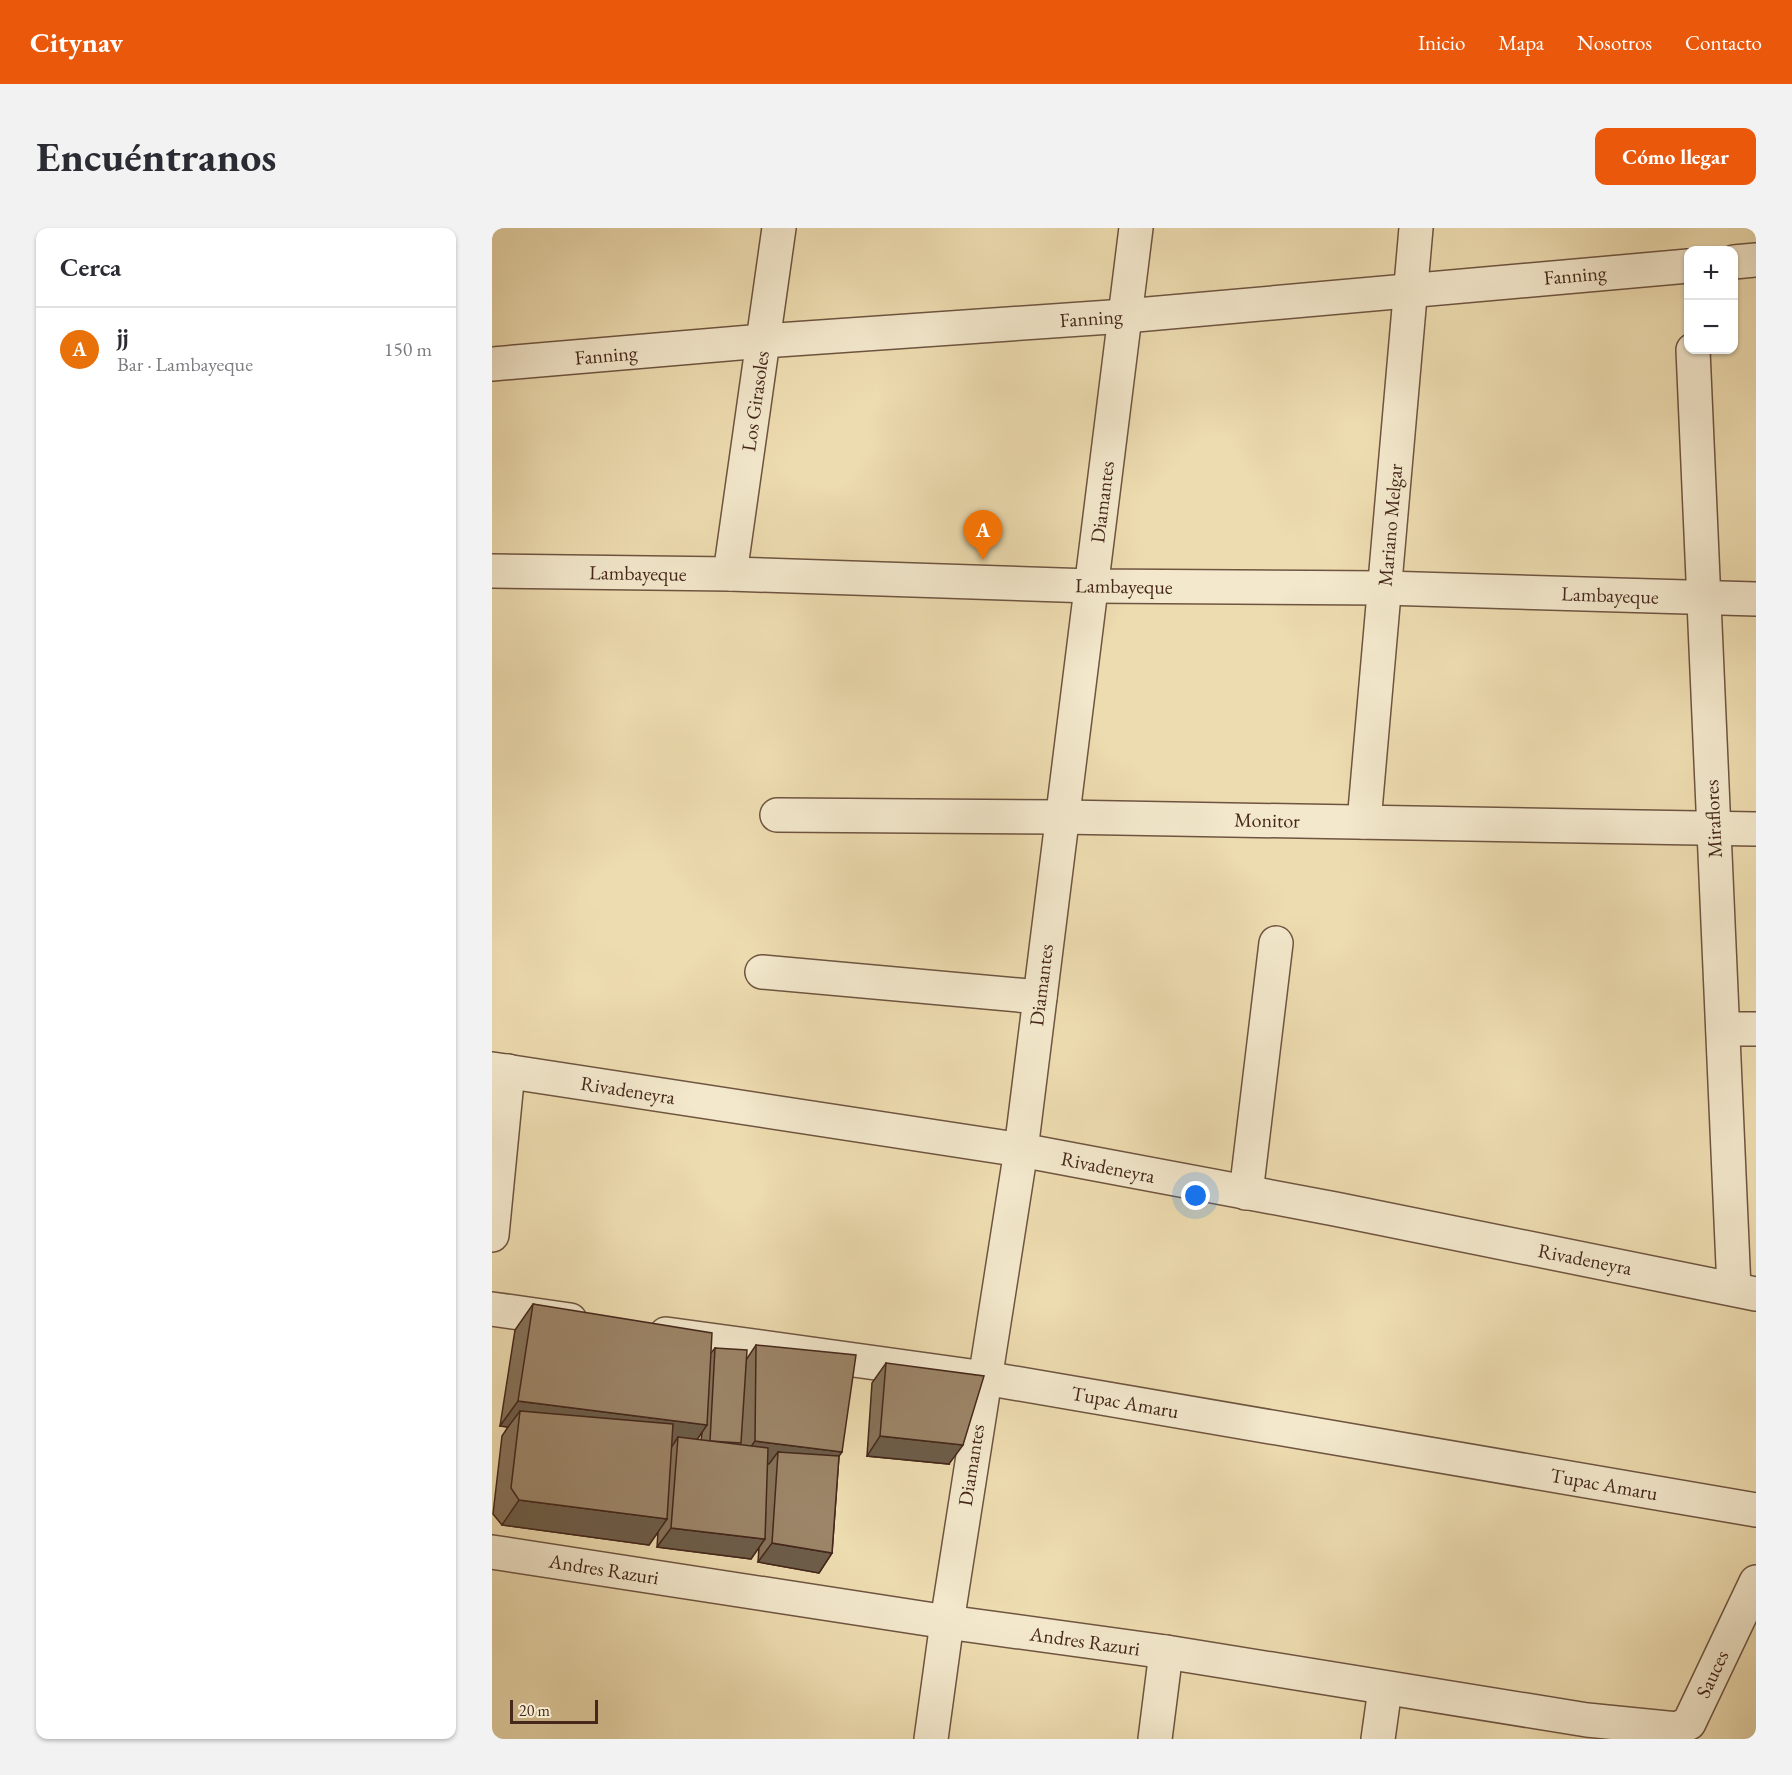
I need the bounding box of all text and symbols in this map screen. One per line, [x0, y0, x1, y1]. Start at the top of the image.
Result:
text: Citynav [30, 24, 123, 60]
text: Inicio [1418, 29, 1465, 56]
text: Mapa [1498, 29, 1544, 56]
text: Nosotros [1577, 29, 1652, 56]
text: Contacto [1685, 29, 1762, 56]
button: Cómo llegar [1595, 128, 1756, 185]
text: Encuéntranos [36, 129, 276, 184]
map controls [1684, 246, 1738, 354]
button: + [1684, 246, 1738, 300]
text: Cerca [60, 250, 121, 284]
street label: Fanning [1543, 259, 1608, 291]
button: − [1684, 300, 1738, 354]
street label: Fanning [1059, 303, 1124, 333]
text: jj [117, 322, 129, 351]
text: A [72, 336, 87, 362]
text: 150 m [384, 336, 432, 362]
street label: Fanning [574, 339, 639, 371]
street label: Los Girasoles [735, 349, 775, 453]
text: Bar · Lambayeque [117, 351, 253, 377]
street label: Diamantes [1084, 459, 1120, 545]
street label: Mariano Melgar [1372, 462, 1408, 588]
pin: A [964, 510, 1002, 560]
street label: Lambayeque [589, 559, 687, 587]
street label: Lambayeque [1075, 572, 1173, 600]
street label: Lambayeque [1561, 580, 1659, 610]
street label: Miraflores [1698, 779, 1728, 859]
street label: Monitor [1234, 806, 1300, 834]
street label: Diamantes [1023, 942, 1059, 1028]
street label: Rivadeneyra [579, 1070, 677, 1110]
street label: Rivadeneyra [1059, 1145, 1157, 1189]
your location [1181, 1181, 1210, 1210]
street label: Rivadeneyra [1536, 1237, 1634, 1281]
street label: Tupac Amaru [1069, 1380, 1181, 1424]
street label: Diamantes [952, 1422, 990, 1508]
street label: Tupac Amaru [1548, 1462, 1660, 1506]
street label: Andres Razuri [546, 1547, 661, 1591]
street label: Andres Razuri [1027, 1620, 1142, 1662]
street label: Sauces [1690, 1646, 1734, 1702]
scale bar [510, 1697, 598, 1724]
text: 20 m [519, 1700, 550, 1721]

